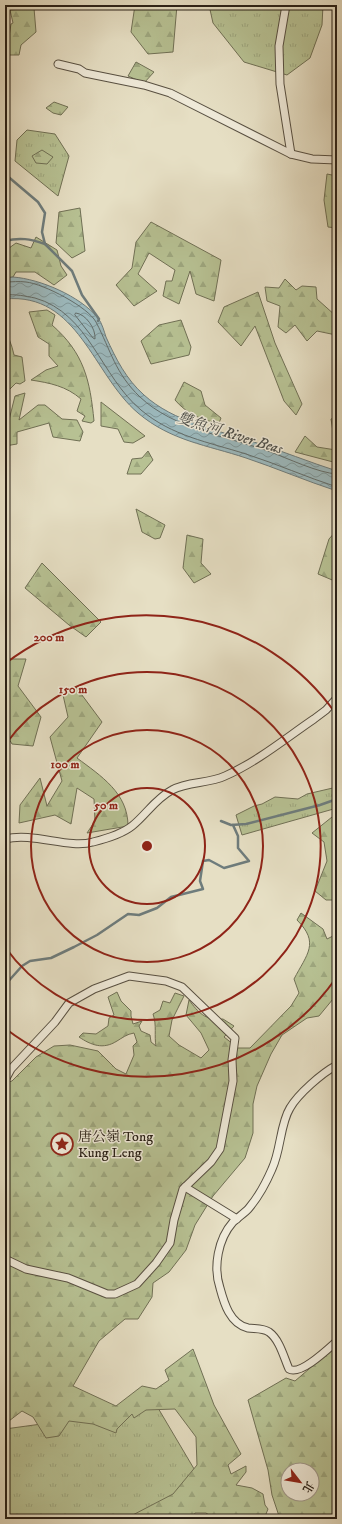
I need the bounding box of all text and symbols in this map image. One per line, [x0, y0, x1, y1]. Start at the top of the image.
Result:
water label: 雙魚河 River Beas [175, 408, 285, 459]
text: 200 m [34, 630, 64, 645]
text: 150 m [59, 682, 87, 697]
text: 100 m [51, 757, 79, 772]
text: 50 m [93, 798, 118, 813]
centre of rings [140, 839, 154, 853]
place label: 唐公嶺 Tong Kung Leng [78, 1128, 153, 1162]
place icon: 唐公嶺 Tong Kung Leng [49, 1131, 75, 1157]
north arrow [280, 1462, 320, 1502]
text: 北 [299, 1478, 317, 1495]

